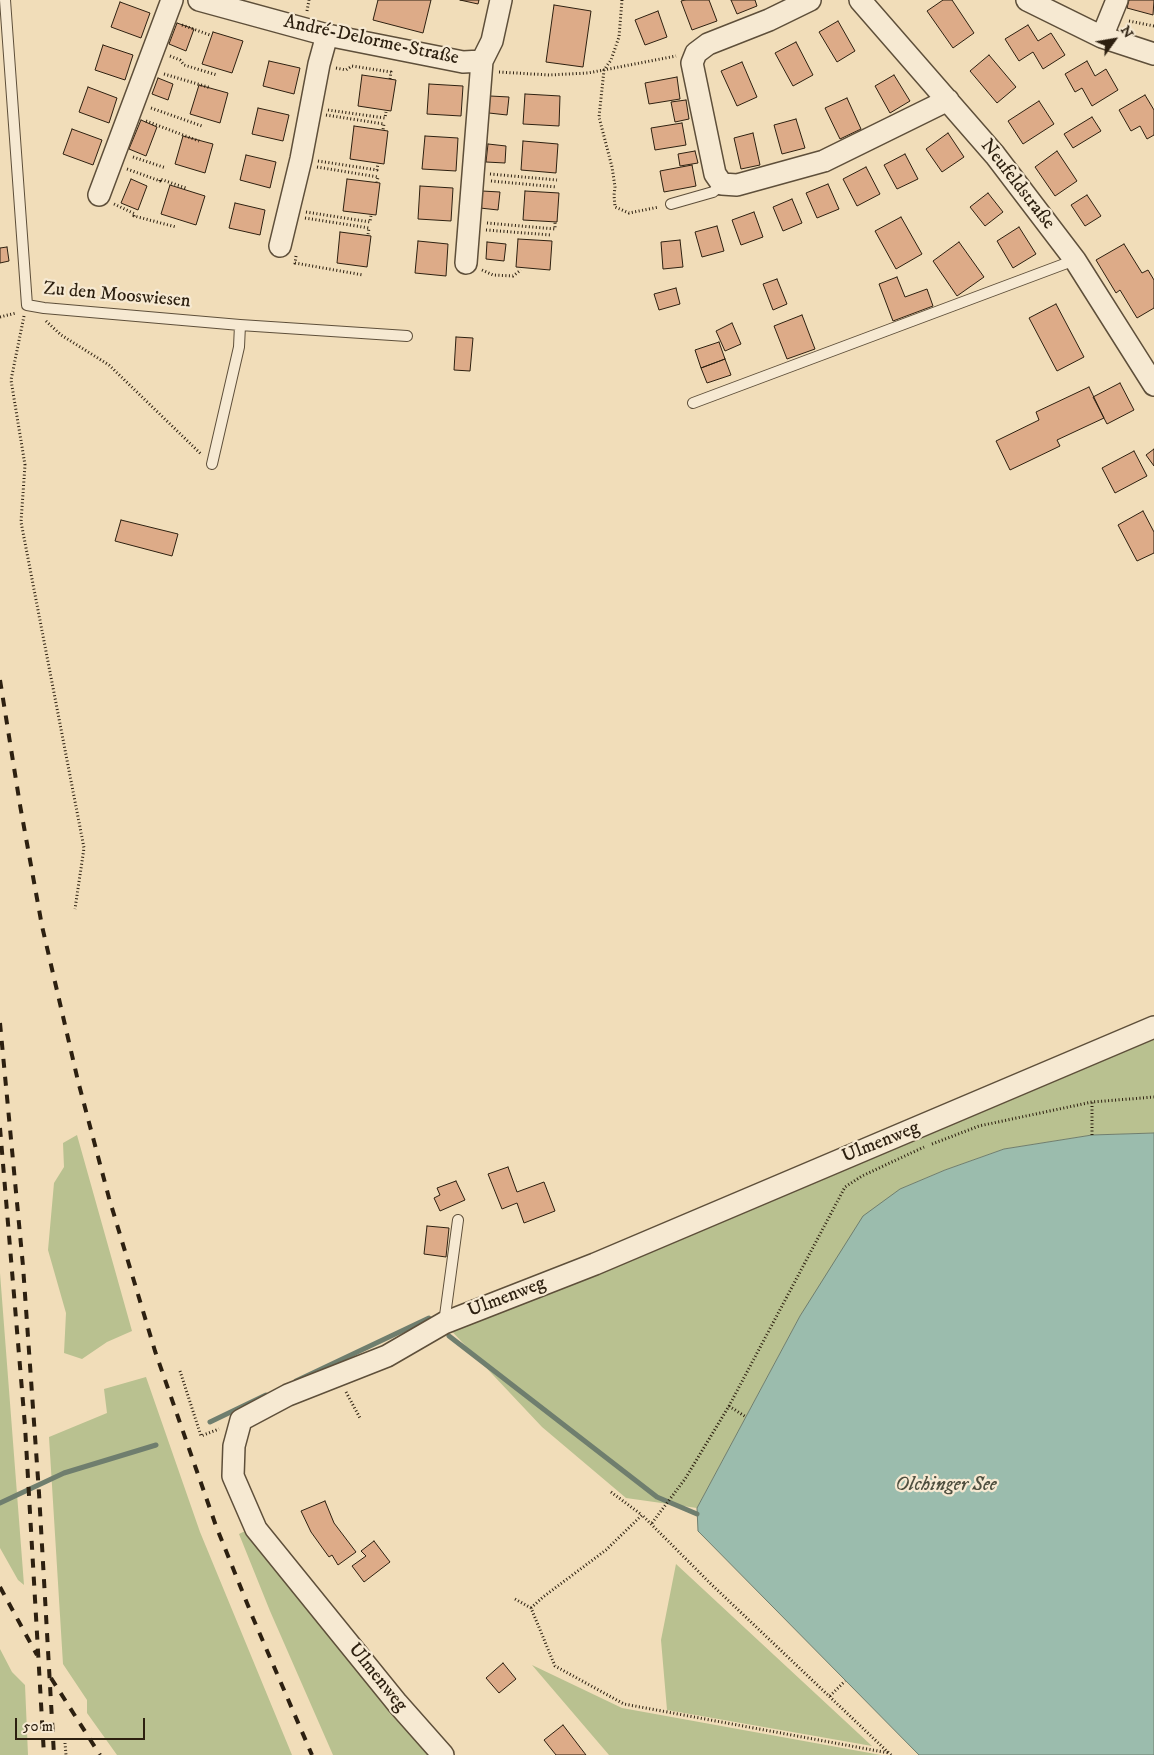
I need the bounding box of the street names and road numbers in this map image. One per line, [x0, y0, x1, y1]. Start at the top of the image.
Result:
street label: André-Delorme-Straße [281, 11, 461, 71]
street label: Neufeldstraße [975, 135, 1059, 235]
street label: Zu den Mooswiesen [42, 278, 192, 314]
street label: Ulmenweg [839, 1117, 923, 1169]
street label: Ulmenweg [465, 1273, 549, 1323]
street label: Ulmenweg [342, 1639, 412, 1717]

